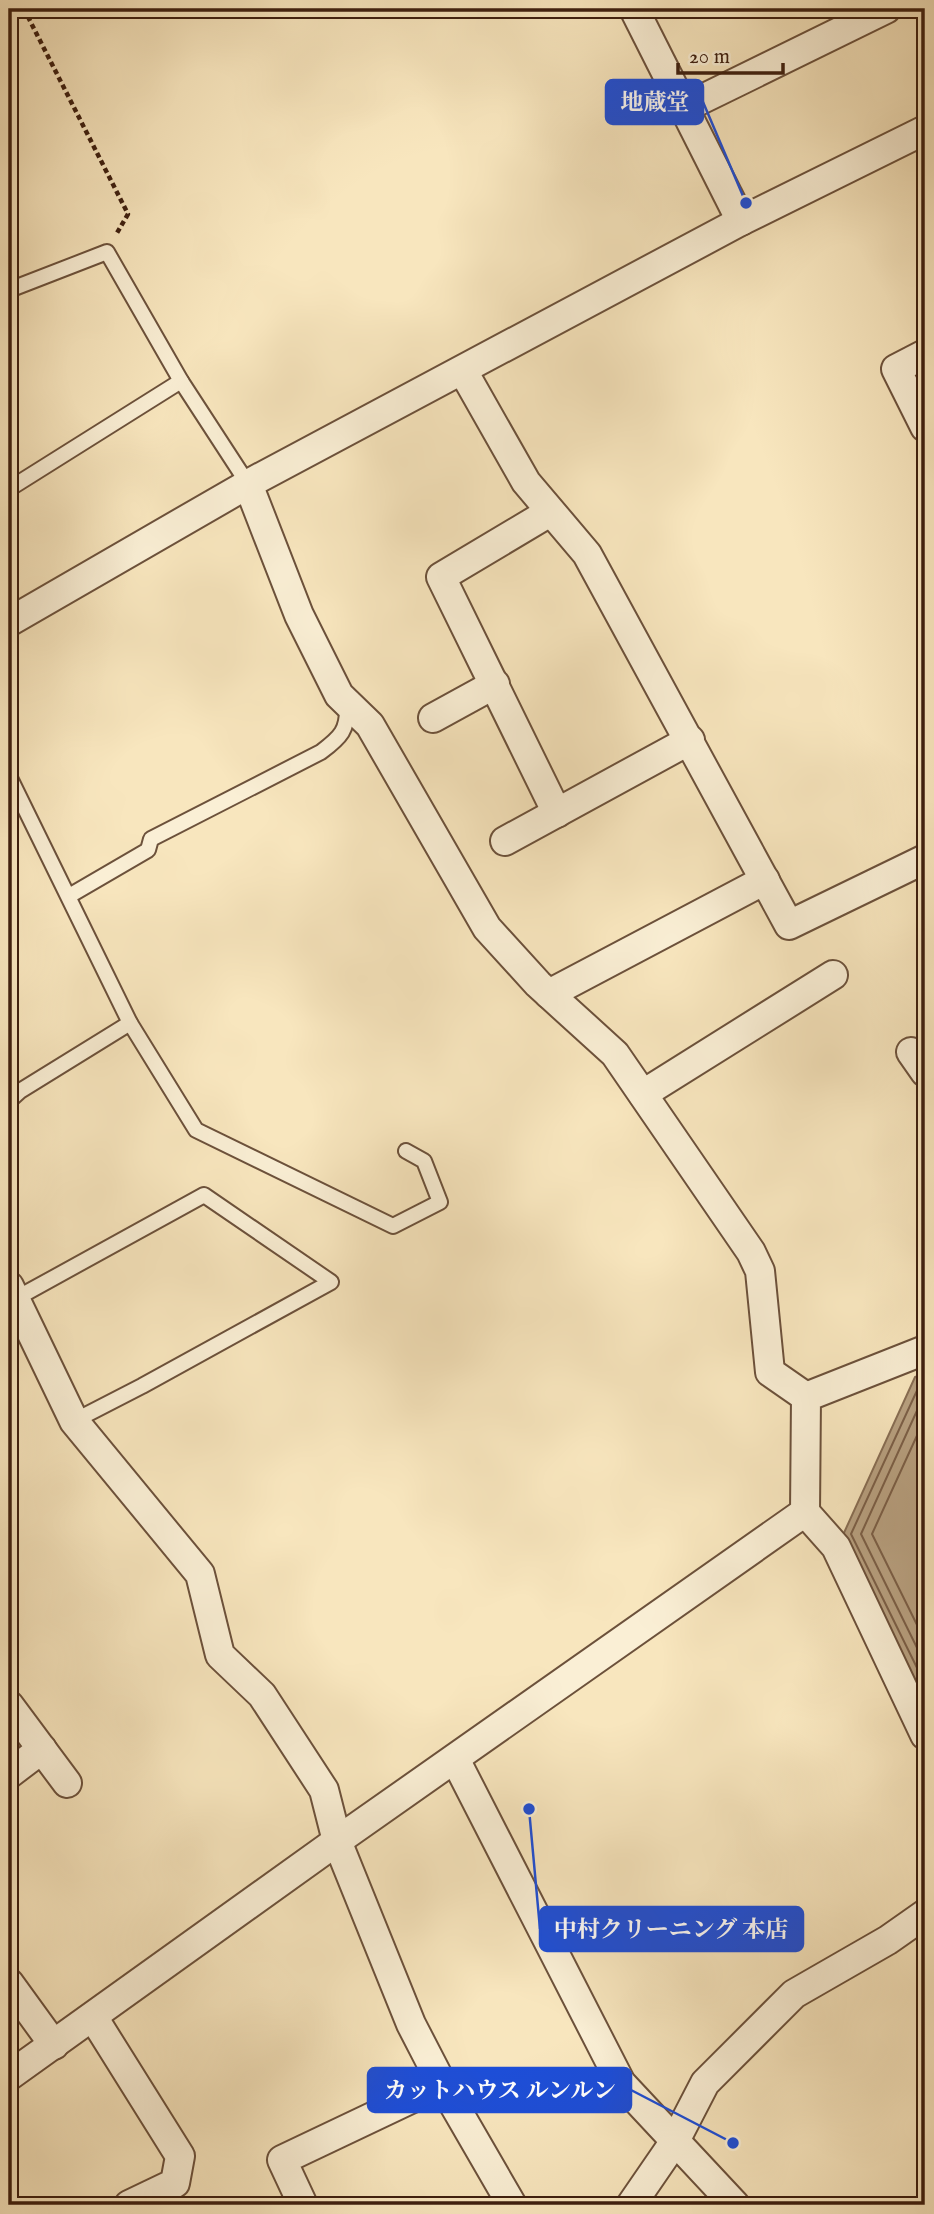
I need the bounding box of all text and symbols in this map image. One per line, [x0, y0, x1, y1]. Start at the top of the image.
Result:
scale bar [678, 32, 783, 76]
text: 20 m [689, 44, 730, 71]
callout: 地蔵堂 [606, 80, 703, 124]
text: 地蔵堂 [621, 89, 690, 118]
callout: 中村クリーニング 本店 [540, 1907, 803, 1951]
text: 中村クリーニング 本店 [554, 1916, 788, 1945]
callout: カットハウス ルンルン [368, 2068, 631, 2112]
text: カットハウス ルンルン [384, 2077, 616, 2106]

